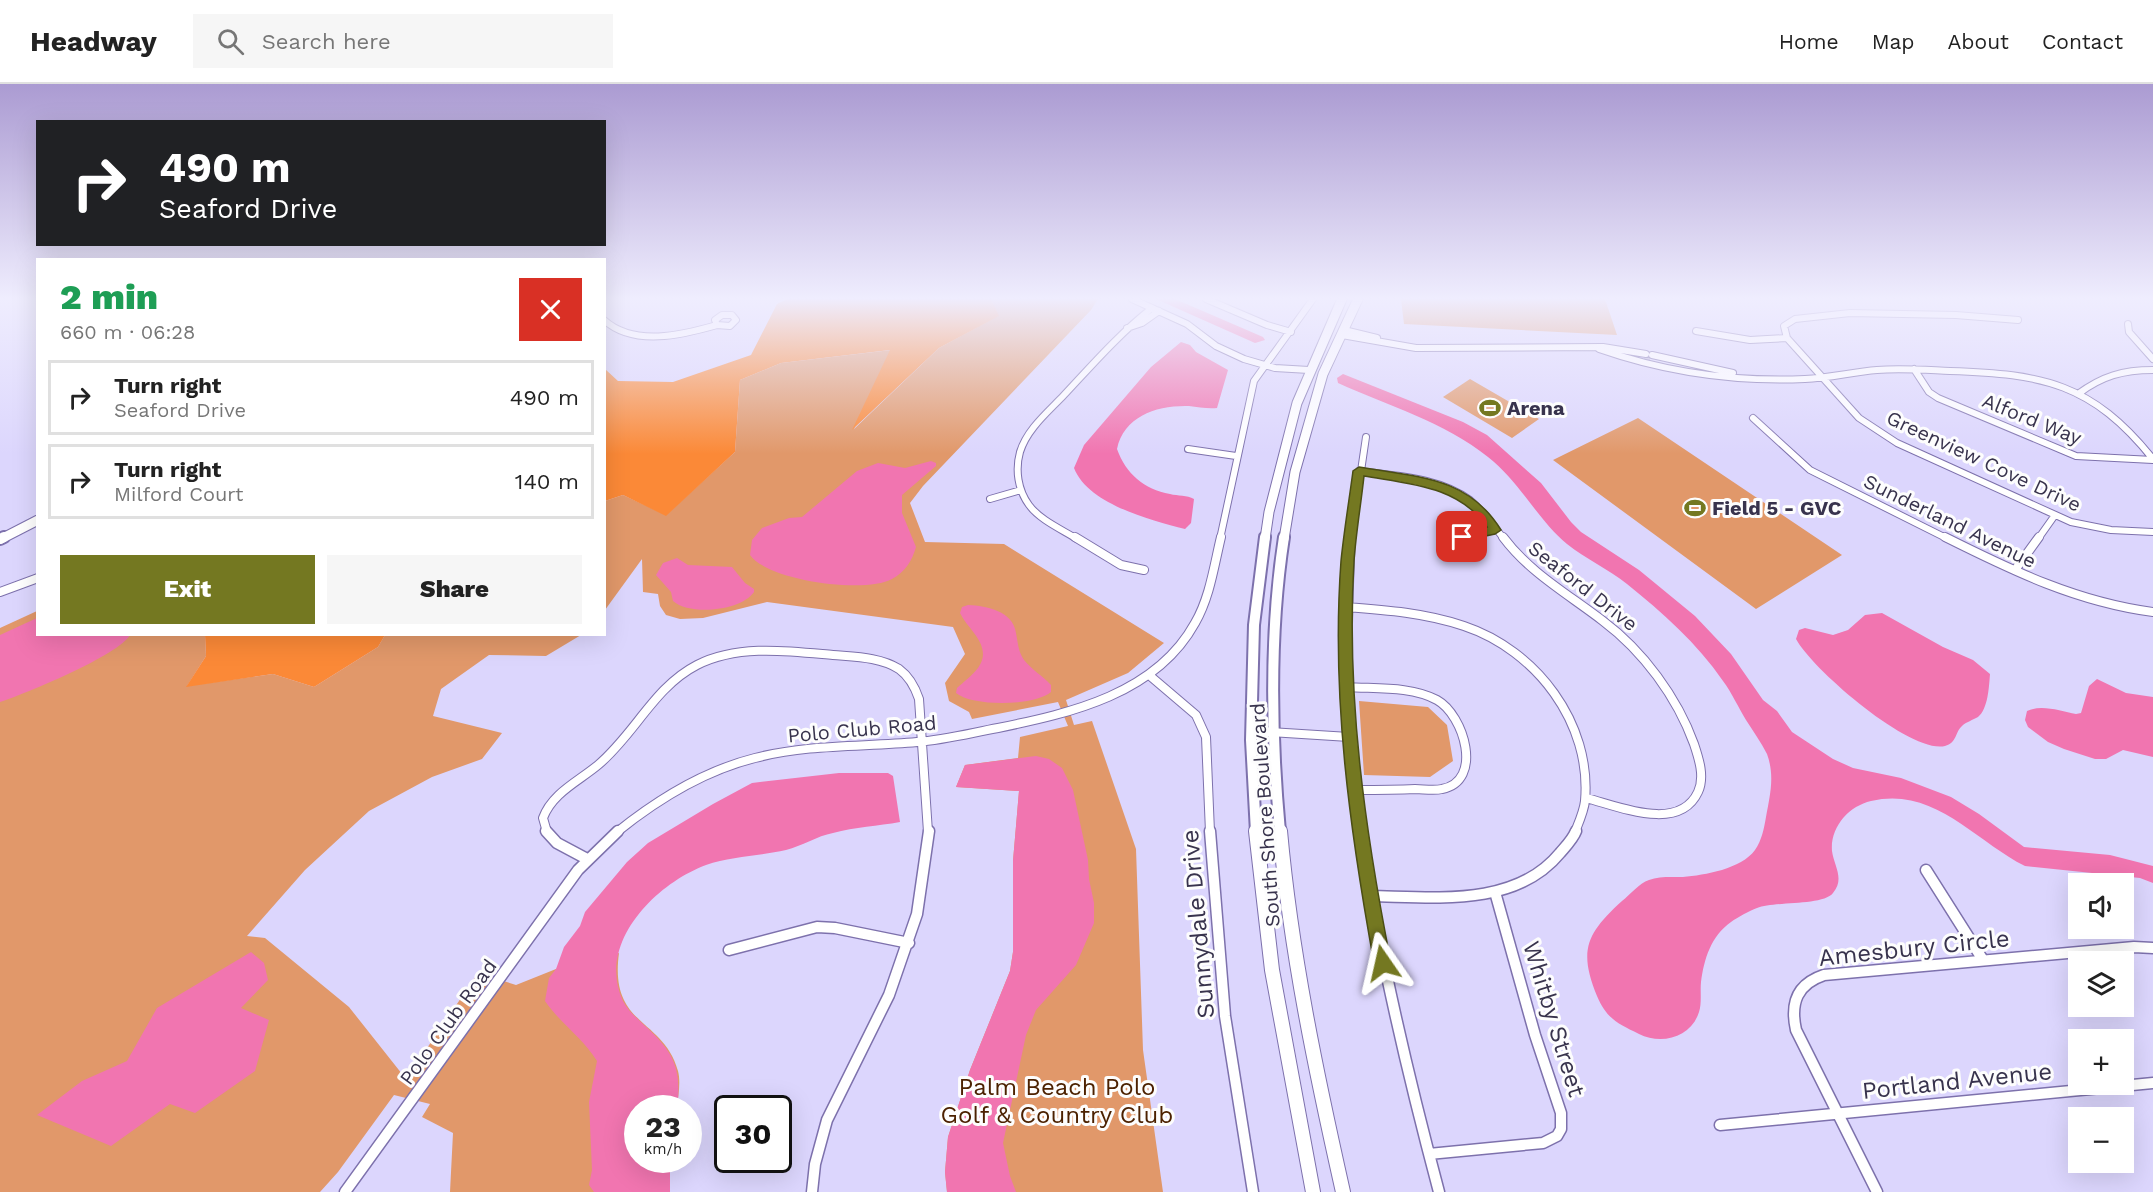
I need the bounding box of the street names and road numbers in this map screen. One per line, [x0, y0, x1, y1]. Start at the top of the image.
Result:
street label: Alford Way [1979, 388, 2086, 450]
street label: Greenview Cove Drive [1883, 405, 2085, 517]
street label: Sunderland Avenue [1860, 469, 2040, 573]
street label: Seaford Drive [1524, 536, 1642, 636]
street label: South Shore Boulevard [1245, 702, 1285, 928]
street label: Polo Club Road [787, 711, 937, 747]
street label: Sunnydale Drive [1176, 828, 1220, 1020]
street label: Amesbury Circle [1817, 924, 2011, 972]
street label: Whitby Street [1517, 938, 1591, 1100]
street label: Polo Club Road [394, 955, 502, 1089]
street label: Portland Avenue [1861, 1057, 2053, 1105]

